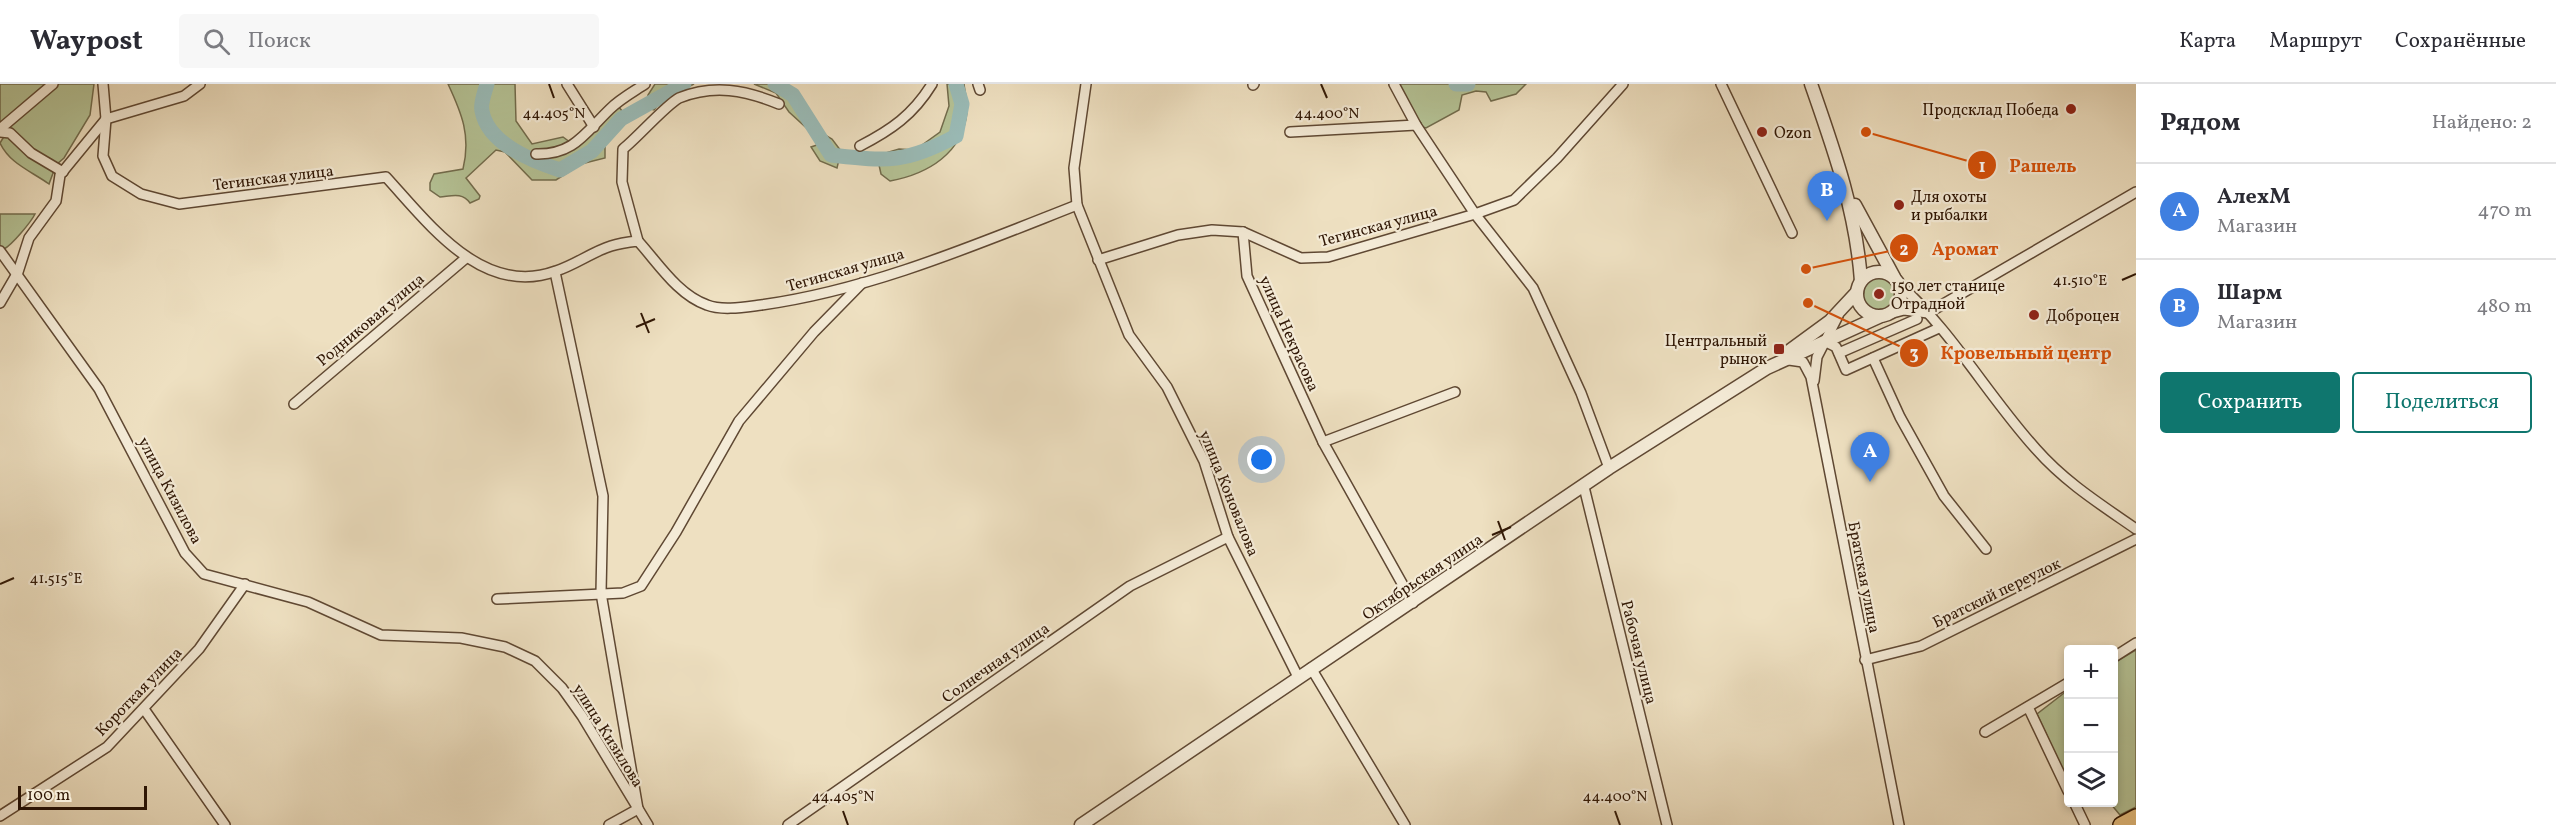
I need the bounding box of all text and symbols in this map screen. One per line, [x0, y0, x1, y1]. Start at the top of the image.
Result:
search box [179, 14, 599, 68]
text: Waypost [30, 22, 143, 61]
icon: search [200, 25, 233, 58]
text: Поиск [248, 26, 311, 57]
text: Карта [2179, 27, 2236, 56]
text: Маршрут [2269, 27, 2362, 56]
text: Сохранённые [2395, 27, 2526, 56]
place label: Продсклад Победа [1922, 100, 2059, 122]
marker: Продсклад Победа [2064, 102, 2078, 116]
text: 44.405°N [523, 104, 585, 125]
text: 44.400°N [1295, 104, 1359, 125]
text: Рядом [2160, 105, 2240, 141]
text: Найдено: 2 [2432, 109, 2532, 137]
place label: Ozon [1774, 123, 1812, 145]
marker: Ozon [1755, 125, 1769, 139]
callout: Рашель [1967, 147, 2089, 183]
text: 1 [1978, 155, 1986, 180]
text: Рашель [2009, 155, 2077, 180]
street label: Тегинская улица [212, 161, 335, 197]
pin: B [1808, 172, 1846, 221]
text: АлехМ [2217, 182, 2290, 213]
place label: Для охоты и рыбалки [1911, 187, 1988, 227]
text: A [2172, 197, 2187, 225]
text: 470 m [2477, 197, 2532, 225]
marker: Для охоты и рыбалки [1892, 198, 1906, 212]
street label: Тегинская улица [1317, 201, 1440, 253]
text: Магазин [2217, 213, 2297, 241]
callout: Аромат [1889, 230, 2010, 266]
text: 2 [1899, 238, 1909, 263]
text: Аромат [1932, 238, 1998, 263]
street label: Тегинская улица [784, 244, 907, 298]
street label: Родниковая улица [313, 269, 430, 372]
text: 41.510°E [2053, 271, 2107, 292]
street label: улица Некрасова [1253, 272, 1324, 395]
place label: 150 лет станице Отрадной [1891, 276, 2005, 316]
text: Шарм [2217, 278, 2282, 309]
marker: 150 лет станице Отрадной [1872, 287, 1886, 301]
text: B [2173, 293, 2186, 321]
text: 480 m [2477, 293, 2532, 321]
place label: Доброцен [2046, 306, 2120, 328]
marker: Доброцен [2027, 308, 2041, 322]
text: Магазин [2217, 309, 2297, 337]
place label: Центральный рынок [1665, 331, 1767, 371]
callout: Кровельный центр [1899, 335, 2124, 371]
marker: Центральный рынок [1772, 342, 1786, 356]
text: 3 [1909, 342, 1919, 367]
text: Кровельный центр [1940, 342, 2112, 367]
button: Сохранить [2160, 372, 2340, 433]
button: Поделиться [2352, 372, 2532, 433]
street label: улица Коновалова [1193, 427, 1263, 560]
pin: A [1850, 432, 1890, 482]
street label: улица Кизилова [132, 434, 207, 548]
your location [1247, 445, 1276, 474]
street label: Братская улица [1841, 520, 1885, 635]
street label: Октябрьская улица [1358, 529, 1488, 626]
street label: Братский переулок [1929, 553, 2065, 634]
text: 41.515°E [30, 569, 82, 590]
street label: Рабочая улица [1615, 598, 1662, 707]
street label: Солнечная улица [938, 618, 1054, 709]
street label: Короткая улица [91, 643, 188, 742]
map controls [2064, 645, 2118, 807]
button: + [2064, 645, 2118, 699]
street label: улица Кизилова [567, 680, 648, 792]
button: − [2064, 699, 2118, 753]
button: layers [2064, 753, 2118, 807]
scale bar [18, 783, 147, 810]
text: 100 m [27, 785, 70, 807]
text: 44.405°N [812, 787, 874, 808]
text: 44.400°N [1583, 787, 1647, 808]

